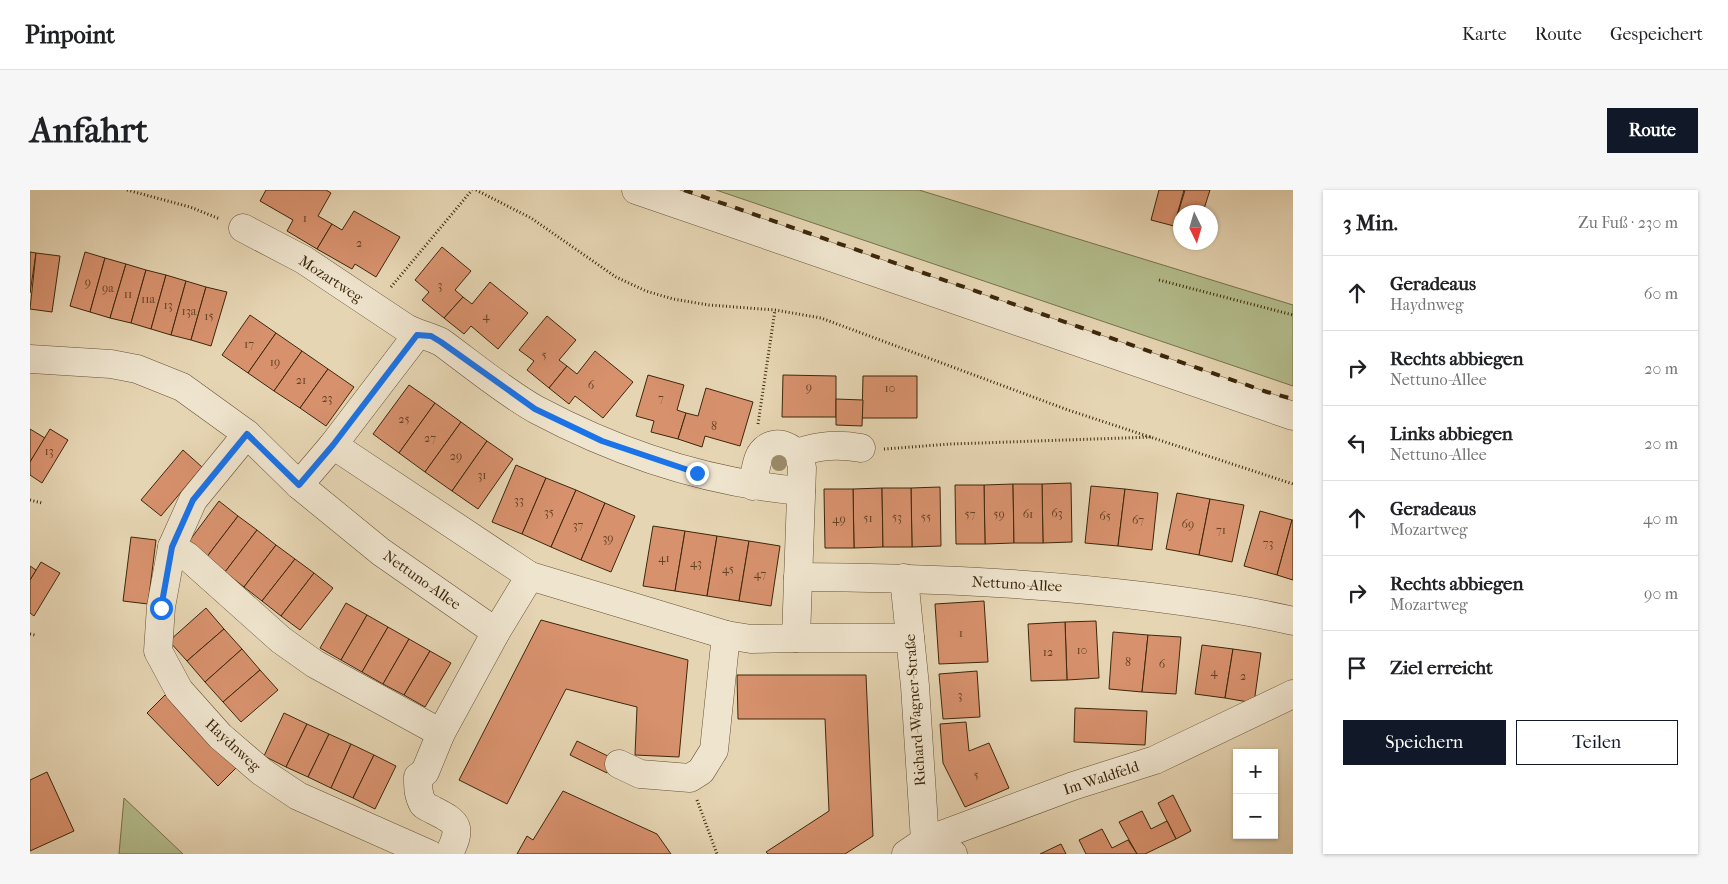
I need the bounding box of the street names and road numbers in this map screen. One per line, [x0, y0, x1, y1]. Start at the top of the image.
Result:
street label: Mozartweg [296, 252, 367, 307]
street label: Nettuno-Allee [380, 547, 465, 614]
street label: Nettuno-Allee [971, 573, 1063, 595]
street label: Richard-Wagner-Straße [901, 633, 929, 787]
street label: Haydnweg [202, 715, 265, 776]
street label: Im Waldfeld [1061, 757, 1142, 799]

